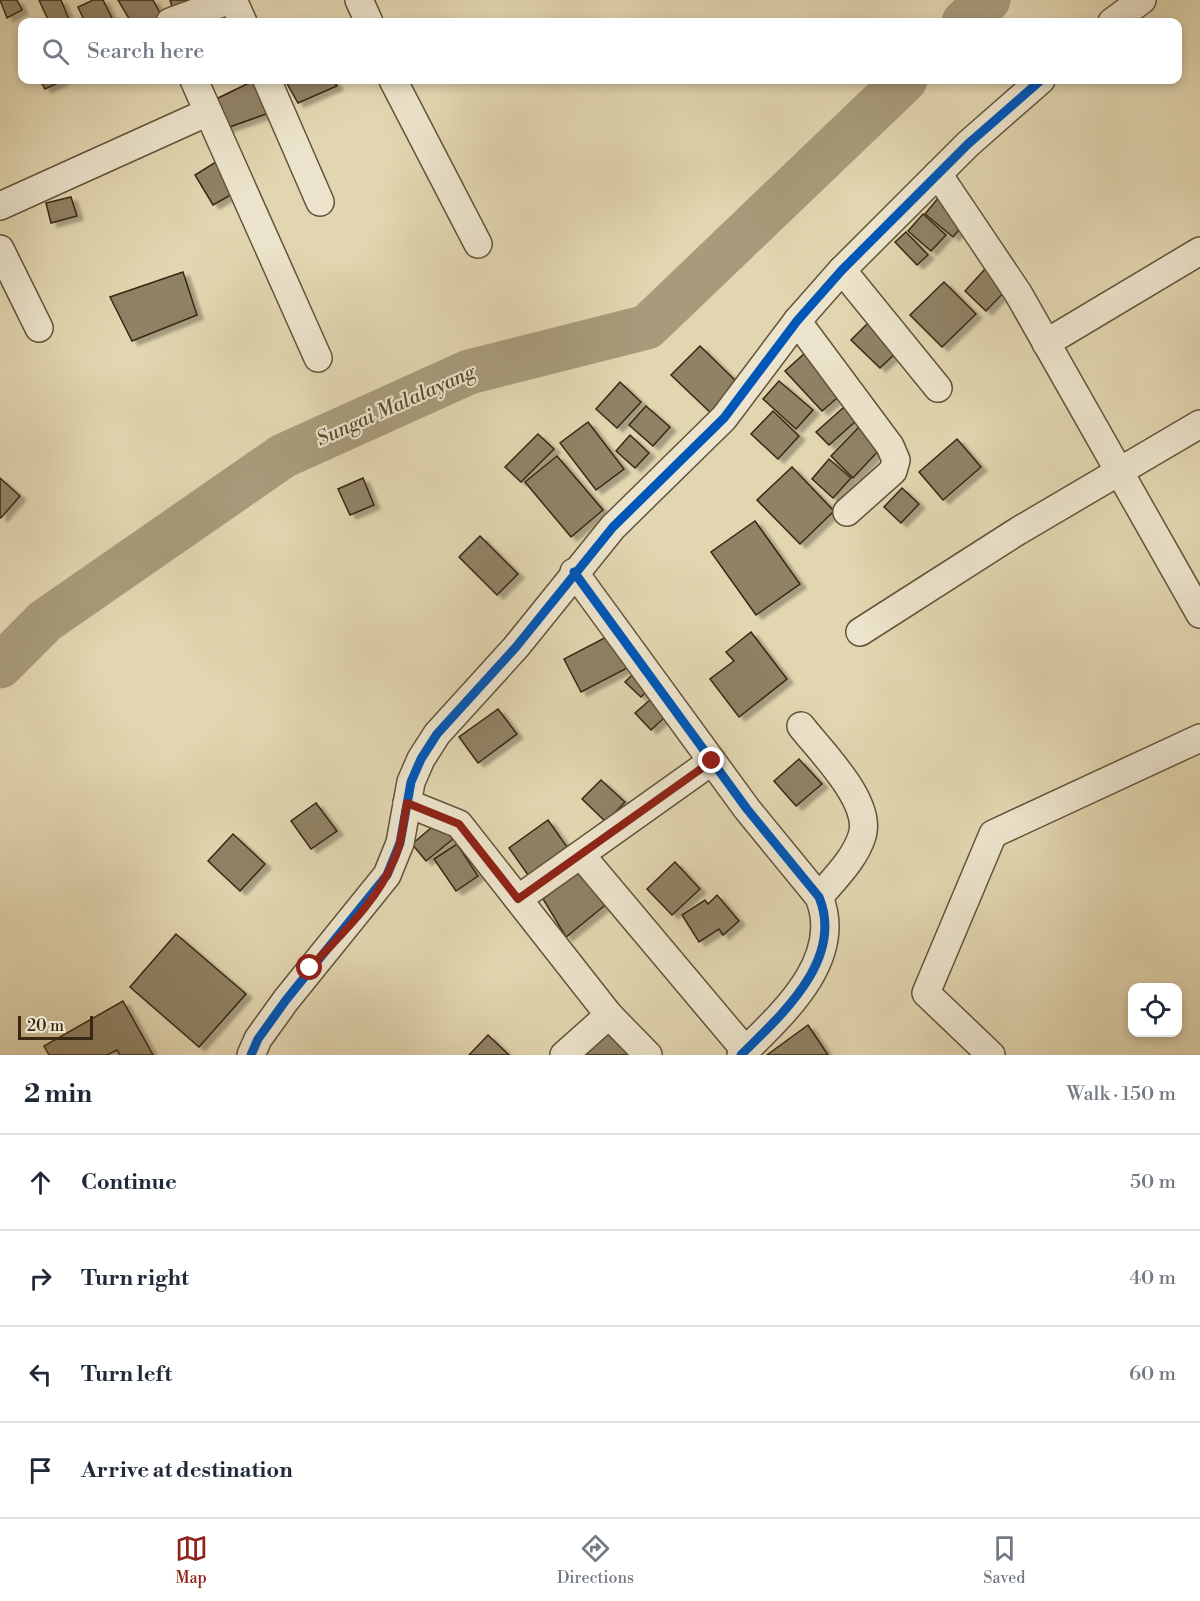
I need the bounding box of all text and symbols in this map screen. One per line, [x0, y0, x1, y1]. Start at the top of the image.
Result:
search box [18, 18, 1182, 84]
icon: search [39, 35, 72, 68]
text: Search here [87, 38, 204, 65]
water label: Sungai Malalayang [313, 359, 481, 452]
route end [698, 747, 724, 773]
route start [296, 954, 322, 980]
map controls [1128, 983, 1182, 1037]
button: locate [1128, 983, 1182, 1037]
scale bar [18, 1013, 93, 1040]
text: 20 m [27, 1016, 64, 1036]
text: 2 min [24, 1078, 92, 1110]
text: Walk · 150 m [1067, 1082, 1176, 1107]
icon: ahead [24, 1166, 57, 1199]
text: Continue [81, 1169, 177, 1196]
text: 50 m [1130, 1170, 1176, 1195]
icon: right [24, 1262, 57, 1295]
text: Turn right [81, 1265, 189, 1292]
text: 40 m [1129, 1266, 1176, 1291]
icon: left [24, 1358, 57, 1391]
text: Turn left [81, 1361, 172, 1388]
text: 60 m [1129, 1362, 1176, 1387]
icon: arrive [24, 1454, 57, 1487]
text: Arrive at destination [81, 1457, 293, 1484]
tab: Map [175, 1532, 208, 1588]
tab: Directions [557, 1532, 634, 1588]
tab: Saved [983, 1532, 1025, 1588]

